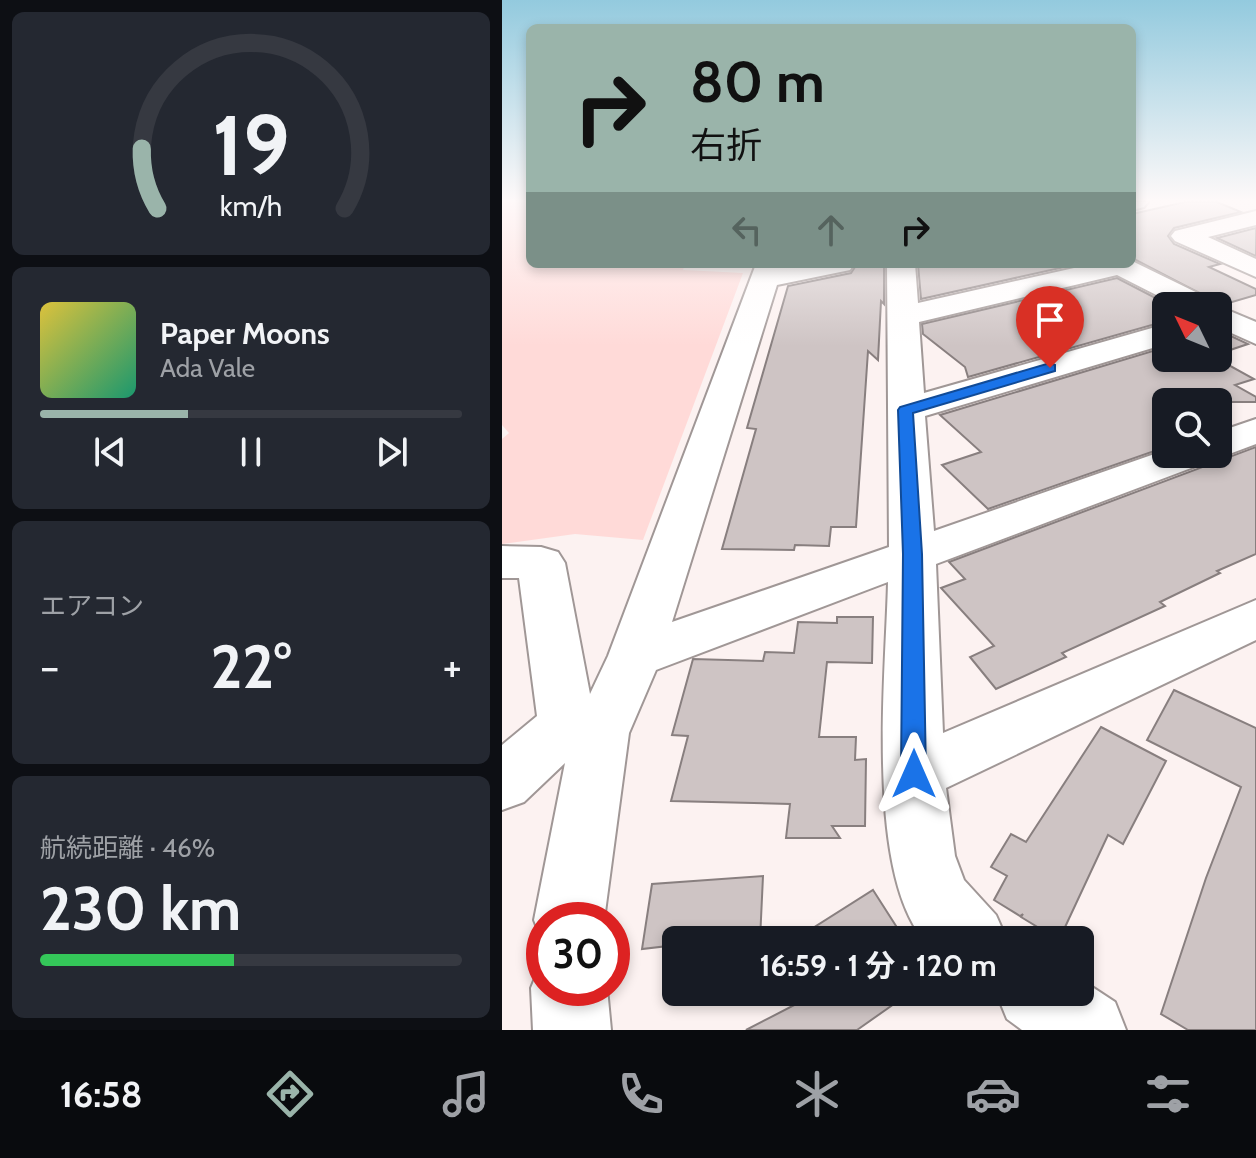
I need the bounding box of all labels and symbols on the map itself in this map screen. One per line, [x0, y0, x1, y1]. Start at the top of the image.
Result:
pin [1016, 286, 1084, 368]
north arrow [1152, 292, 1232, 372]
position arrow [872, 732, 956, 816]
speed limit sign: 30 [526, 902, 630, 1006]

